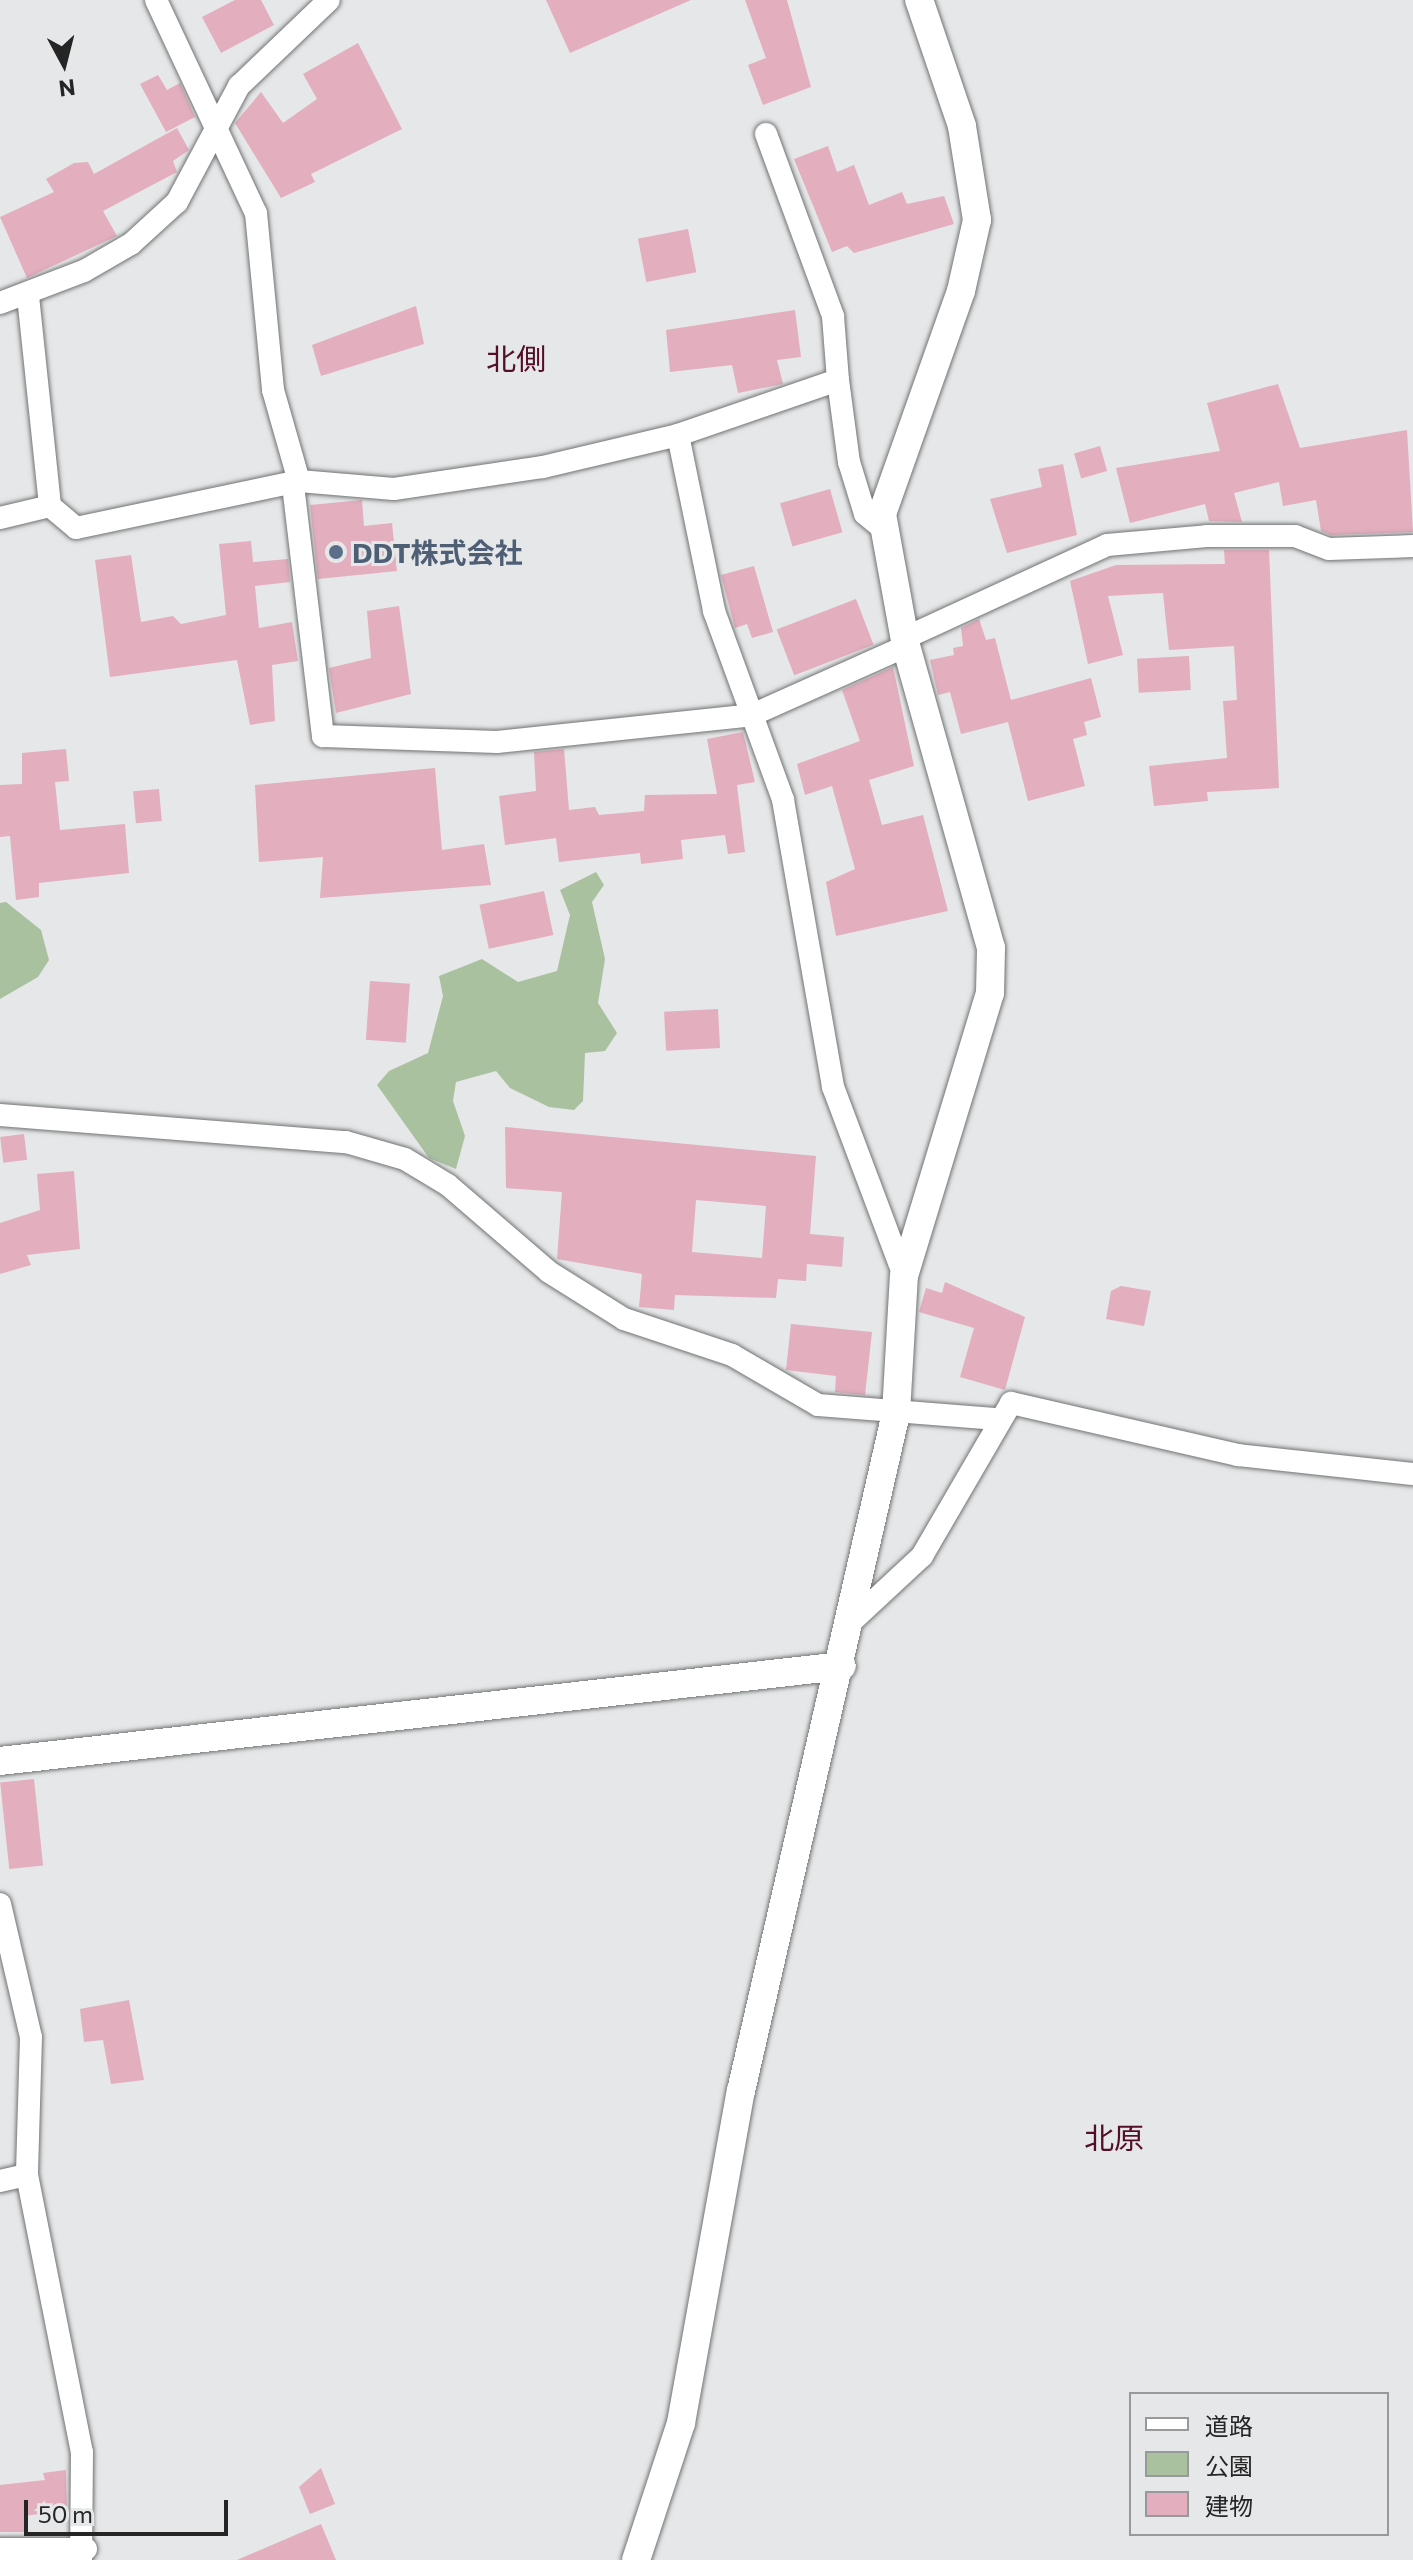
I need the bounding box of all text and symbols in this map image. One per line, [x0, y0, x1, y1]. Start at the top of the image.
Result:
north arrow [24, 24, 104, 104]
text: N [57, 74, 77, 103]
district label: 北側 [486, 340, 546, 376]
place label: DDT株式会社 [352, 535, 523, 569]
marker: DDT株式会社 [327, 543, 345, 561]
district label: 北原 [1084, 2119, 1144, 2155]
legend [1129, 2392, 1389, 2536]
text: 道路 [1205, 2411, 1253, 2440]
text: 公園 [1205, 2451, 1253, 2480]
scale bar [28, 2484, 232, 2534]
text: 建物 [1205, 2491, 1253, 2520]
text: 50 m [38, 2499, 93, 2528]

